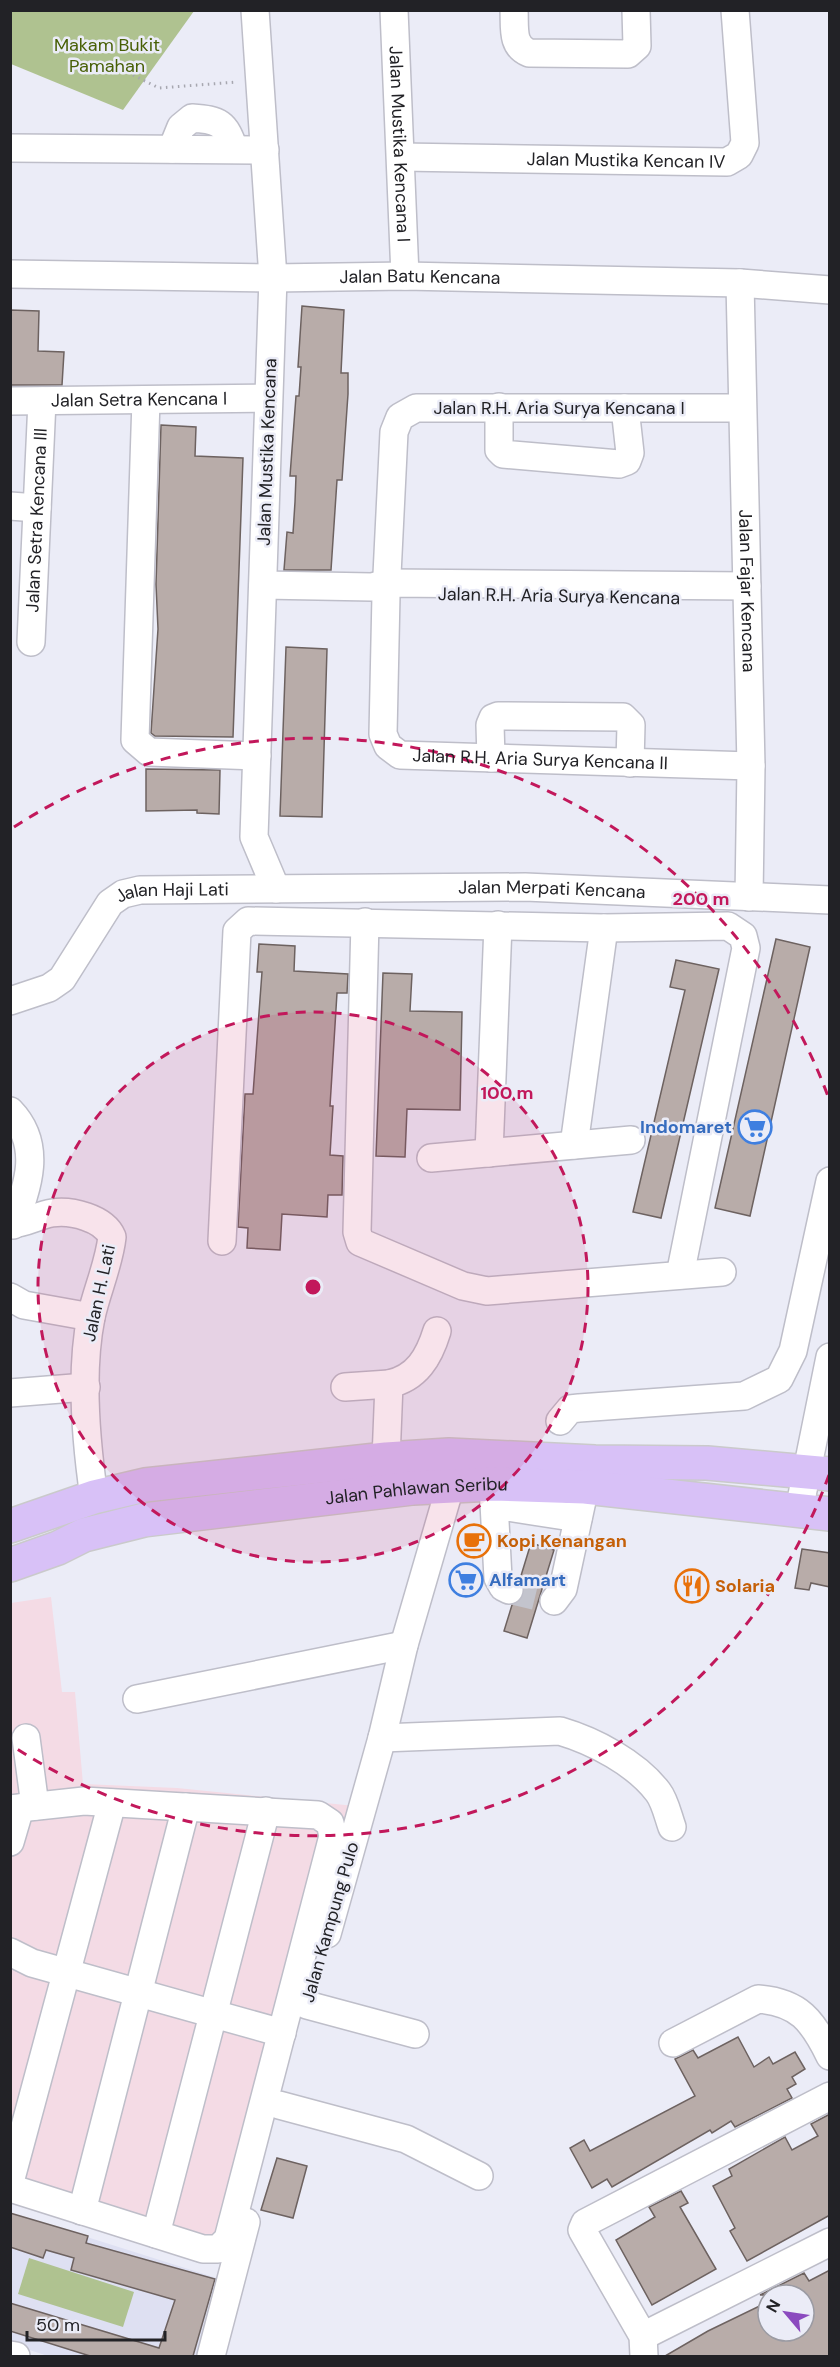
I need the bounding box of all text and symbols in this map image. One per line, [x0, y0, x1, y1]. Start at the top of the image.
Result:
park label: Makam Bukit Pamahan [54, 33, 160, 78]
street label: Jalan Mustika Kencana I [383, 45, 416, 243]
street label: Jalan Mustika Kencan IV [526, 147, 726, 174]
street label: Jalan Batu Kencana [339, 264, 501, 290]
street label: Jalan Mustika Kencana [252, 358, 282, 546]
street label: Jalan Setra Kencana I [51, 386, 227, 413]
street label: Jalan R.H. Aria Surya Kencana I [433, 396, 685, 420]
street label: Jalan Setra Kencana III [20, 427, 53, 613]
street label: Jalan Fajar Kencana [733, 509, 761, 673]
street label: Jalan R.H. Aria Surya Kencana [438, 582, 680, 610]
street label: Jalan R.H. Aria Surya Kencana II [412, 743, 668, 775]
street label: Jalan Merpati Kencana [458, 875, 646, 904]
street label: Jalan Haji Lati [110, 877, 229, 908]
text: 200 m [673, 887, 729, 911]
text: 100 m [480, 1081, 534, 1105]
supermarket icon: Indomaret [737, 1109, 773, 1145]
place label: Indomaret [640, 1115, 732, 1139]
street label: Jalan H. Lati [77, 1242, 121, 1344]
centre of rings [303, 1277, 323, 1297]
street label: Jalan Pahlawan Seribu [324, 1472, 508, 1510]
cafe icon: Kopi Kenangan [456, 1523, 492, 1559]
place label: Kopi Kenangan [497, 1529, 627, 1553]
supermarket icon: Alfamart [448, 1562, 484, 1598]
place label: Alfamart [489, 1568, 566, 1592]
restaurant icon: Solaria [674, 1568, 710, 1604]
place label: Solaria [715, 1574, 775, 1598]
street label: Jalan Kampung Pulo [296, 1839, 364, 2005]
north arrow [756, 2283, 816, 2343]
text: N [761, 2296, 785, 2316]
scale bar [27, 2304, 165, 2342]
text: 50 m [36, 2313, 80, 2337]

